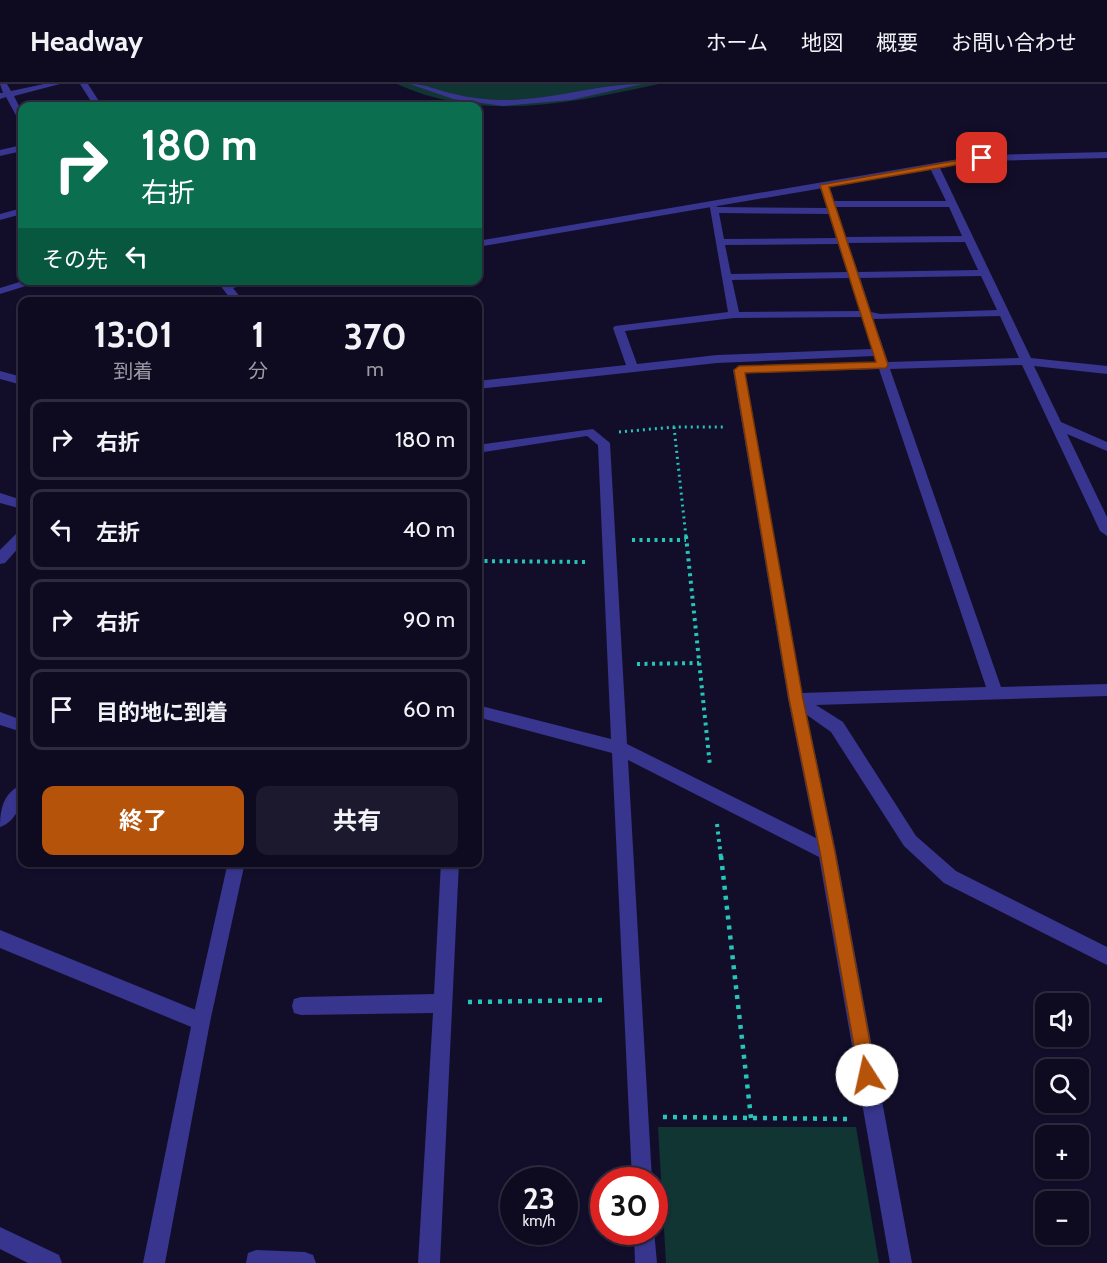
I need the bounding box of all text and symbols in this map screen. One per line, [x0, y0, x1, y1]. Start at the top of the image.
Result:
text: Headway [30, 24, 143, 58]
text: ホーム [706, 30, 768, 55]
text: 地図 [801, 30, 843, 55]
text: 概要 [876, 30, 918, 55]
text: お問い合わせ [951, 30, 1077, 55]
text: 180 m [141, 119, 257, 171]
icon: right [42, 126, 120, 204]
pin [956, 132, 1007, 183]
icon: arrive [965, 141, 998, 174]
text: 右折 [141, 176, 195, 209]
icon: left [120, 240, 153, 273]
text: その先 [42, 246, 108, 273]
text: 13:01 [93, 312, 173, 356]
text: 1 [252, 312, 265, 356]
text: 370 [344, 314, 407, 358]
text: m [366, 357, 384, 381]
text: 到着 [113, 359, 153, 383]
text: 分 [248, 359, 268, 383]
icon: right [45, 423, 78, 456]
text: 180 m [395, 426, 455, 453]
text: 右折 [96, 429, 140, 456]
icon: left [45, 513, 78, 546]
text: 40 m [403, 516, 455, 543]
text: 左折 [96, 519, 140, 546]
icon: right [45, 603, 78, 636]
text: 90 m [403, 606, 455, 633]
text: 右折 [96, 609, 140, 636]
icon: arrive [45, 693, 78, 726]
text: 60 m [403, 696, 455, 723]
text: 目的地に到着 [96, 699, 228, 726]
button: 終了 [42, 786, 244, 855]
button: 共有 [256, 786, 458, 855]
map controls [1035, 993, 1089, 1245]
button: sound [1035, 993, 1089, 1047]
position arrow [835, 1043, 899, 1107]
button: search [1035, 1059, 1089, 1113]
button: + [1035, 1125, 1089, 1179]
speed limit sign: 30 [590, 1167, 668, 1245]
text: 23 [523, 1180, 555, 1217]
button: − [1035, 1191, 1089, 1245]
text: km/h [523, 1212, 555, 1230]

